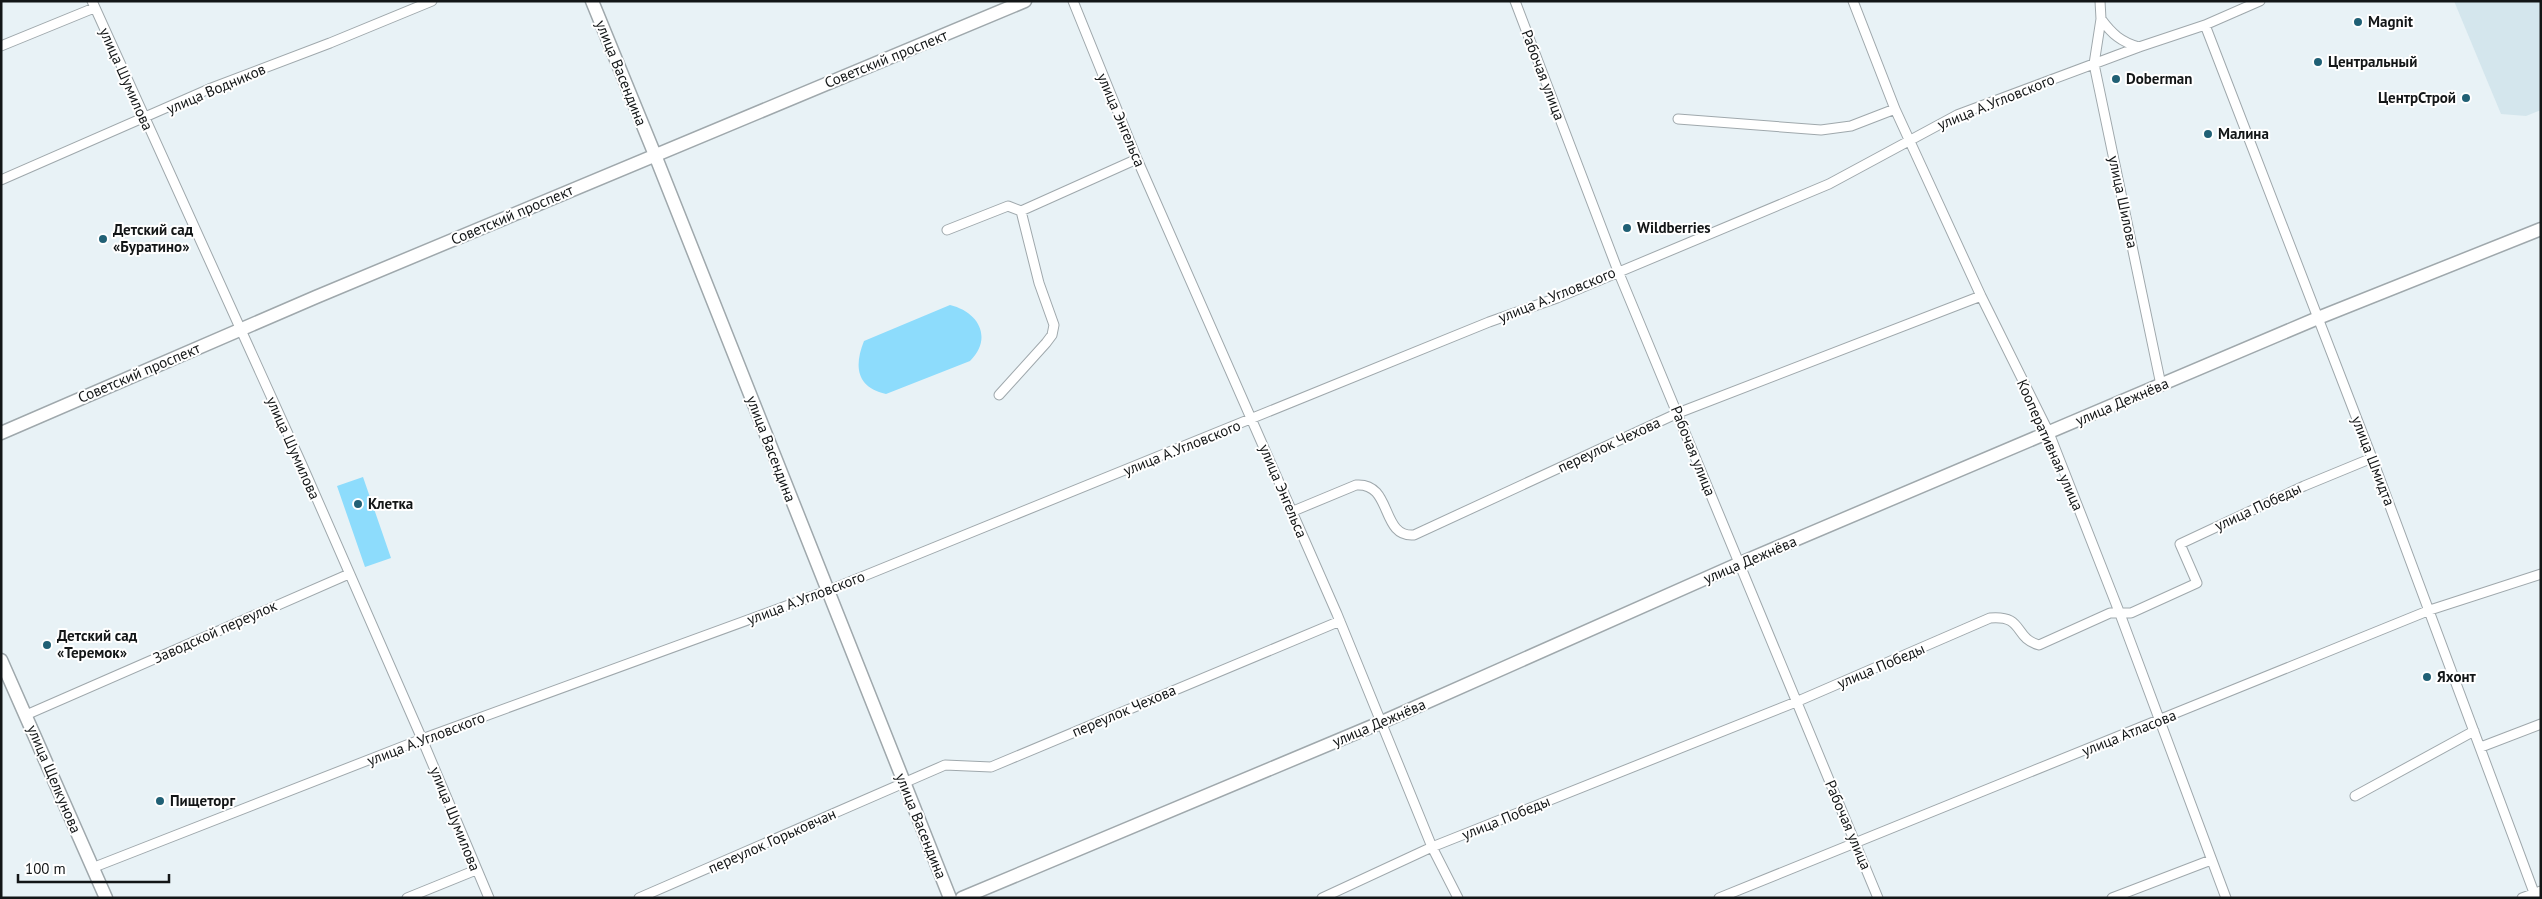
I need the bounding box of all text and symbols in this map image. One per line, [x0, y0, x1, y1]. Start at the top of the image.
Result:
place label: Magnit [2368, 12, 2414, 31]
marker: Magnit [2352, 16, 2364, 28]
street label: улица Васендина [592, 17, 651, 128]
street label: улица Шумилова [95, 24, 158, 133]
street label: Советский проспект [822, 25, 950, 92]
street label: Рабочая улица [1517, 27, 1569, 123]
place label: Центральный [2328, 52, 2417, 71]
marker: Центральный [2312, 56, 2324, 68]
street label: улица Водников [163, 59, 268, 118]
street label: улица А.Угловского [1934, 69, 2057, 134]
place label: Doberman [2126, 69, 2192, 88]
street label: улица Энгельса [1093, 70, 1150, 170]
marker: Doberman [2110, 73, 2122, 85]
place label: ЦентрСтрой [2378, 88, 2456, 107]
marker: ЦентрСтрой [2460, 92, 2472, 104]
place label: Малина [2218, 124, 2269, 143]
marker: Малина [2202, 128, 2214, 140]
street label: улица Шилова [2104, 154, 2143, 250]
street label: Советский проспект [448, 180, 576, 249]
place label: Wildberries [1637, 218, 1711, 237]
place label: Детский сад «Буратино» [113, 220, 194, 256]
marker: Wildberries [1621, 222, 1633, 234]
marker: Детский сад «Буратино» [97, 233, 109, 245]
street label: улица А.Угловского [1495, 262, 1618, 327]
street label: Советский проспект [75, 338, 203, 407]
street label: улица Дежнёва [2072, 373, 2171, 430]
street label: Кооперативная улица [2013, 376, 2088, 514]
street label: улица Шумилова [262, 393, 325, 502]
street label: улица Васендина [742, 393, 800, 505]
street label: Рабочая улица [1667, 403, 1720, 499]
street label: переулок Чехова [1554, 412, 1663, 477]
street label: улица Шмидта [2348, 413, 2399, 508]
street label: улица А.Угловского [1120, 415, 1243, 480]
street label: улица Энгельса [1255, 441, 1312, 541]
street label: улица Победы [2211, 478, 2304, 535]
place label: Клетка [368, 494, 413, 513]
marker: Клетка [352, 498, 364, 510]
street label: улица Дежнёва [1700, 531, 1799, 588]
street label: улица А.Угловского [744, 566, 868, 629]
street label: Заводской переулок [150, 595, 281, 667]
place label: Детский сад «Теремок» [57, 626, 138, 662]
marker: Детский сад «Теремок» [41, 639, 53, 651]
street label: улица Победы [1834, 639, 1928, 693]
place label: Яхонт [2437, 667, 2477, 686]
marker: Яхонт [2421, 671, 2433, 683]
street label: переулок Чехова [1069, 680, 1179, 741]
street label: улица Дежнёва [1329, 694, 1428, 751]
street label: улица Атласова [2079, 705, 2179, 760]
street label: улица А.Угловского [364, 707, 488, 770]
street label: улица Щелкунова [23, 722, 86, 836]
street label: улица Шумилова [426, 764, 485, 874]
street label: улица Васендина [892, 770, 951, 881]
street label: Рабочая улица [1821, 777, 1876, 872]
place label: Пищеторг [170, 791, 235, 810]
street label: улица Победы [1459, 791, 1553, 844]
marker: Пищеторг [154, 795, 166, 807]
street label: переулок Горьковчан [705, 804, 839, 877]
scale bar [18, 852, 169, 884]
text: 100 m [25, 859, 66, 878]

